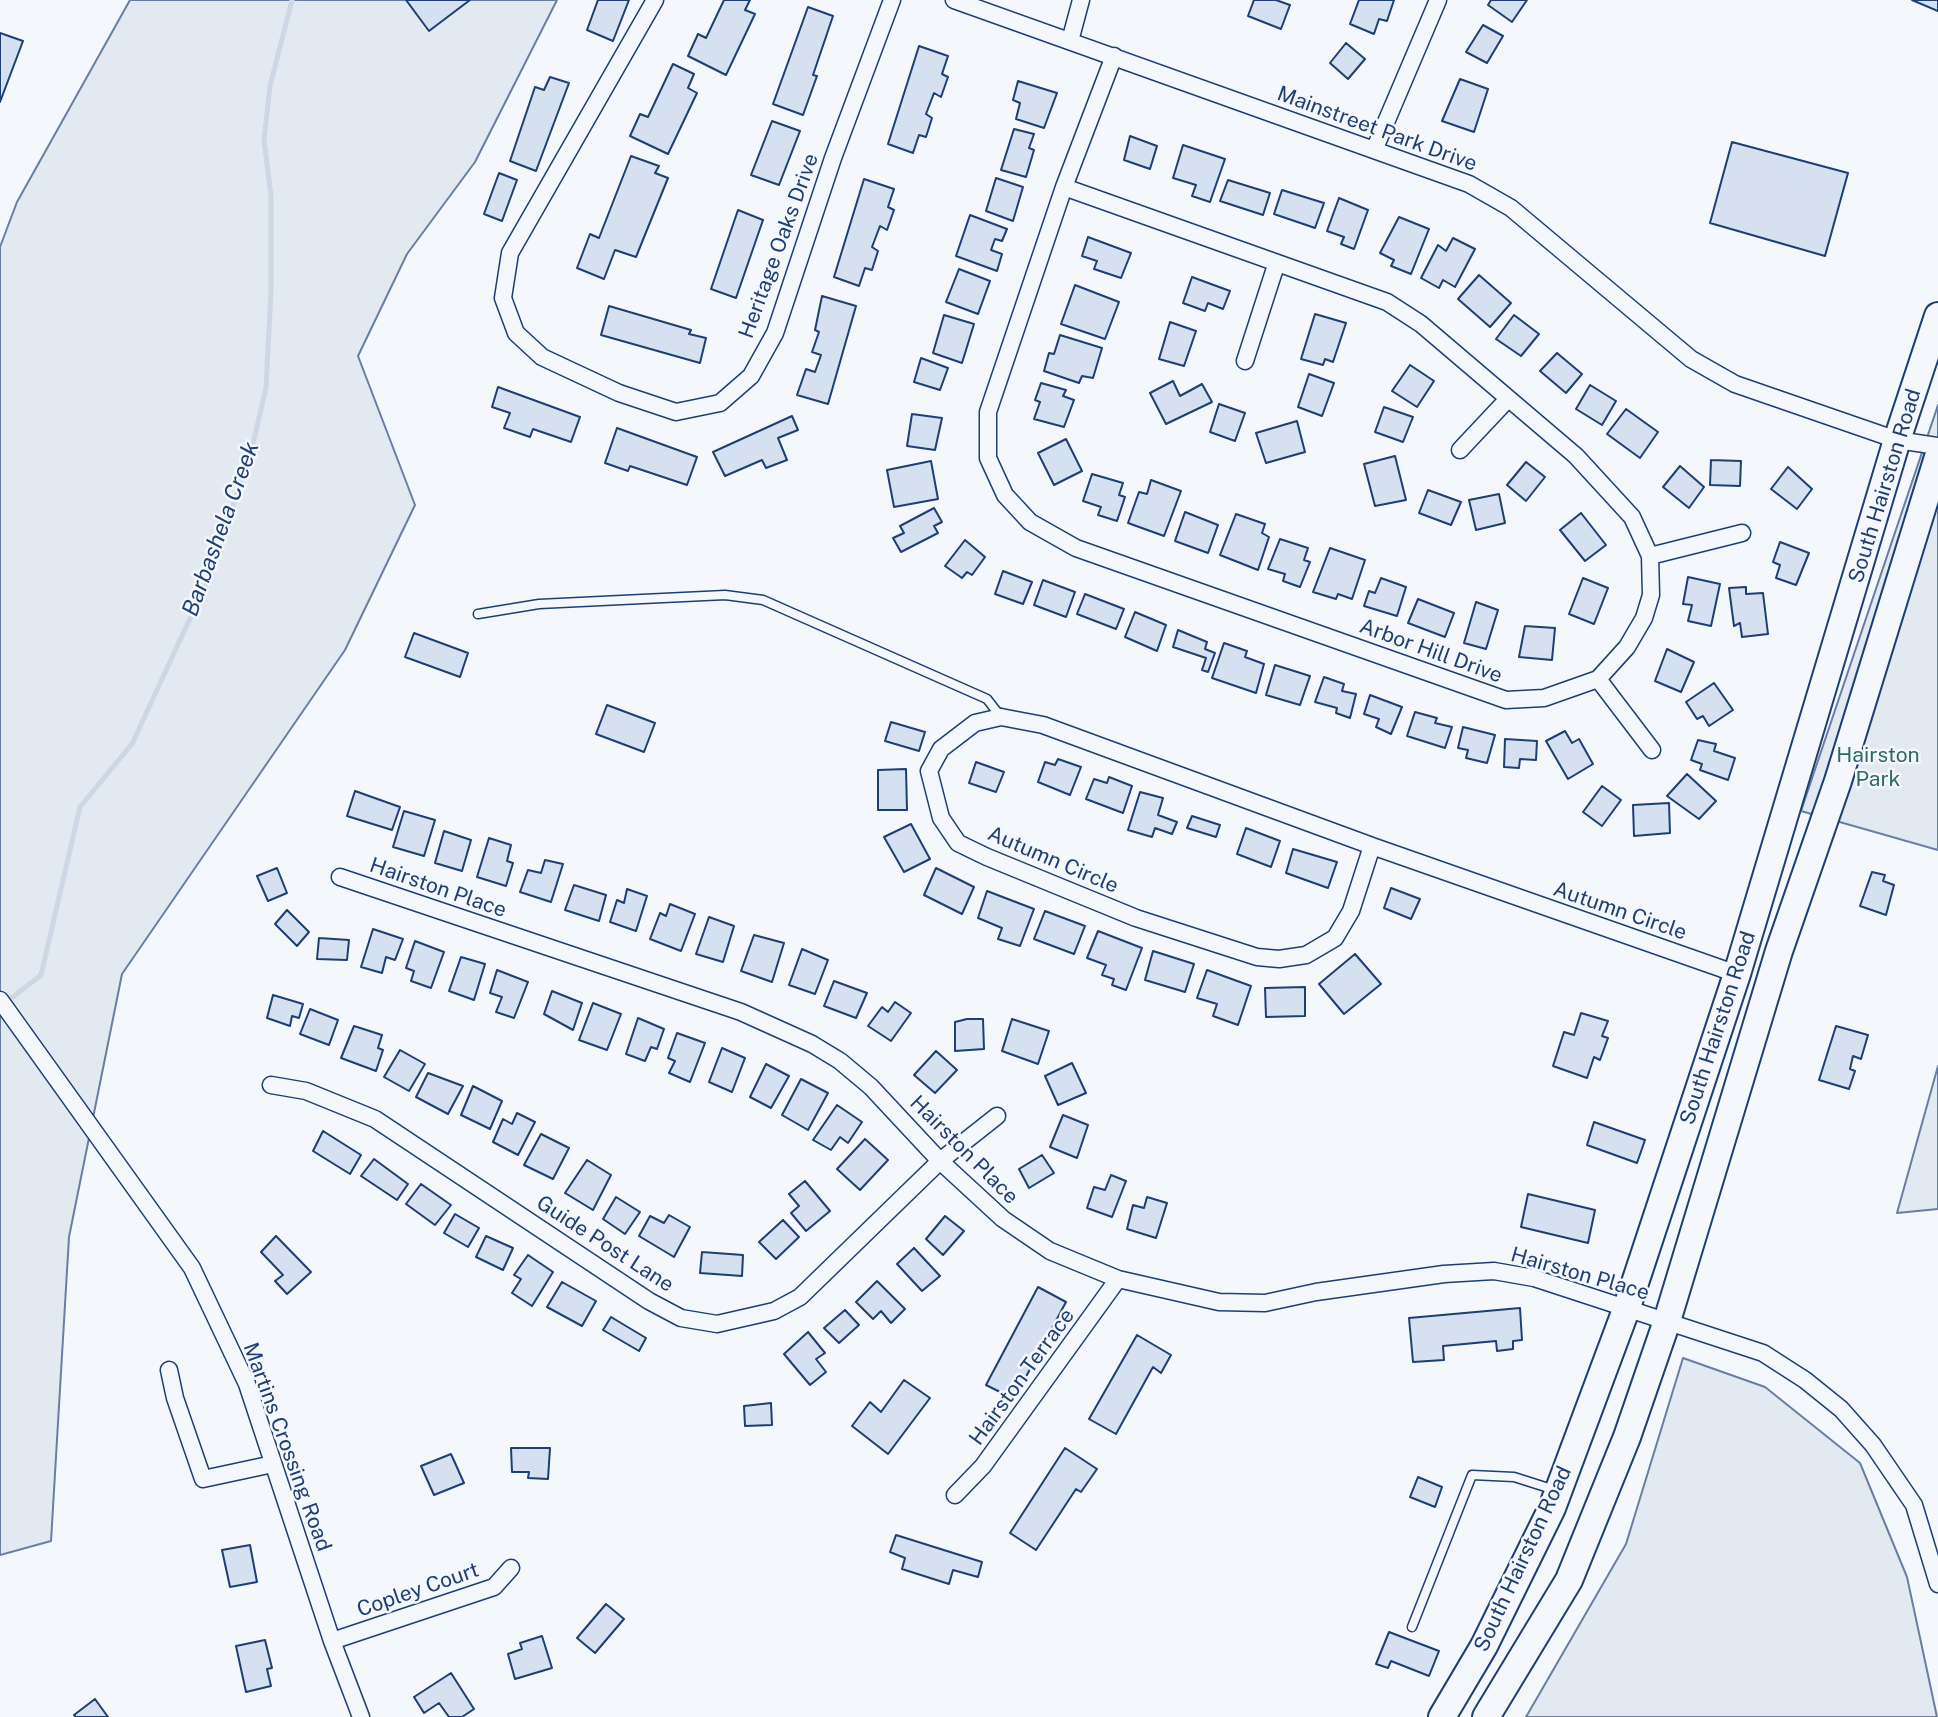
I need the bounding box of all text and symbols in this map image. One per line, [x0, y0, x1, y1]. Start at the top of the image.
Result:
street label: Mainstreet Park Drive [1274, 81, 1480, 177]
street label: Heritage Oaks Drive [734, 150, 824, 342]
street label: South Hairston Road [1843, 386, 1927, 586]
water label: Barbashela Creek [177, 438, 265, 620]
street label: Arbor Hill Drive [1356, 614, 1506, 688]
park label: Hairston Park [1836, 743, 1920, 793]
street label: Autumn Circle [984, 821, 1122, 899]
street label: Hairston Place [366, 853, 510, 923]
street label: Autumn Circle [1550, 876, 1690, 946]
street label: South Hairston Road [1675, 928, 1761, 1128]
street label: Hairston Place [905, 1091, 1023, 1209]
street label: Guide Post Lane [532, 1190, 678, 1298]
street label: Hairston Place [1508, 1242, 1652, 1306]
street label: Hairston Terrace [964, 1304, 1080, 1450]
street label: Martins Crossing Road [238, 1339, 336, 1555]
street label: South Hairston Road [1469, 1462, 1577, 1656]
street label: Copley Court [354, 1557, 482, 1623]

